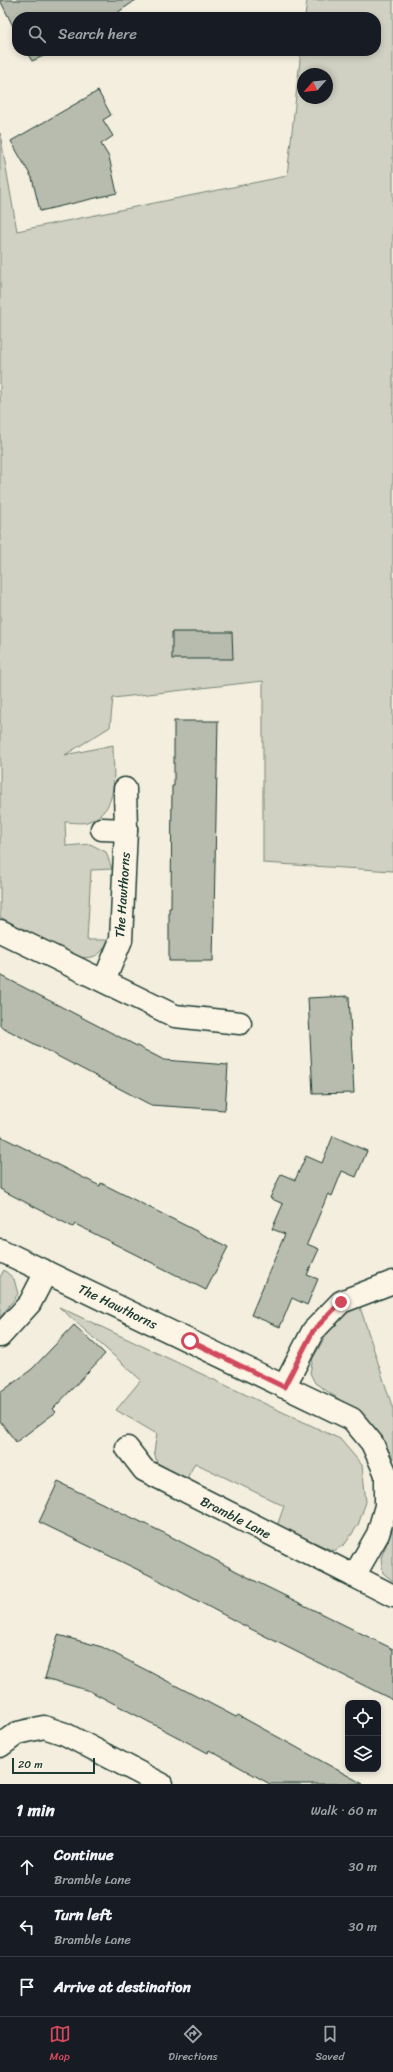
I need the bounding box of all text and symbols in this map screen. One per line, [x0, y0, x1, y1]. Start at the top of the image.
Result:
search box [12, 12, 381, 56]
text: Search here [58, 21, 137, 47]
icon: search [26, 23, 48, 45]
north arrow [297, 68, 333, 104]
street label: The Hawthorns [108, 850, 137, 939]
street label: The Hawthorns [74, 1277, 162, 1336]
route end [332, 1293, 350, 1311]
route start [181, 1332, 199, 1350]
street label: Bramble Lane [196, 1490, 276, 1545]
map controls [345, 1700, 381, 1772]
button: locate [345, 1700, 381, 1736]
button: layers [345, 1736, 381, 1772]
text: 20 m [18, 1755, 43, 1774]
scale bar [12, 1756, 95, 1775]
text: 1 min [16, 1795, 55, 1825]
text: Walk · 60 m [311, 1799, 377, 1822]
text: Continue [54, 1842, 114, 1868]
text: 30 m [348, 1855, 377, 1878]
icon: ahead [16, 1856, 38, 1878]
text: Bramble Lane [54, 1868, 131, 1891]
text: Turn left [54, 1902, 112, 1928]
text: 30 m [348, 1915, 377, 1938]
icon: left [16, 1916, 38, 1938]
text: Bramble Lane [54, 1928, 131, 1951]
text: Arrive at destination [54, 1974, 191, 2000]
icon: arrive [16, 1976, 38, 1998]
tab: Map [49, 2023, 71, 2066]
tab: Directions [168, 2023, 218, 2066]
tab: Saved [315, 2023, 344, 2066]

